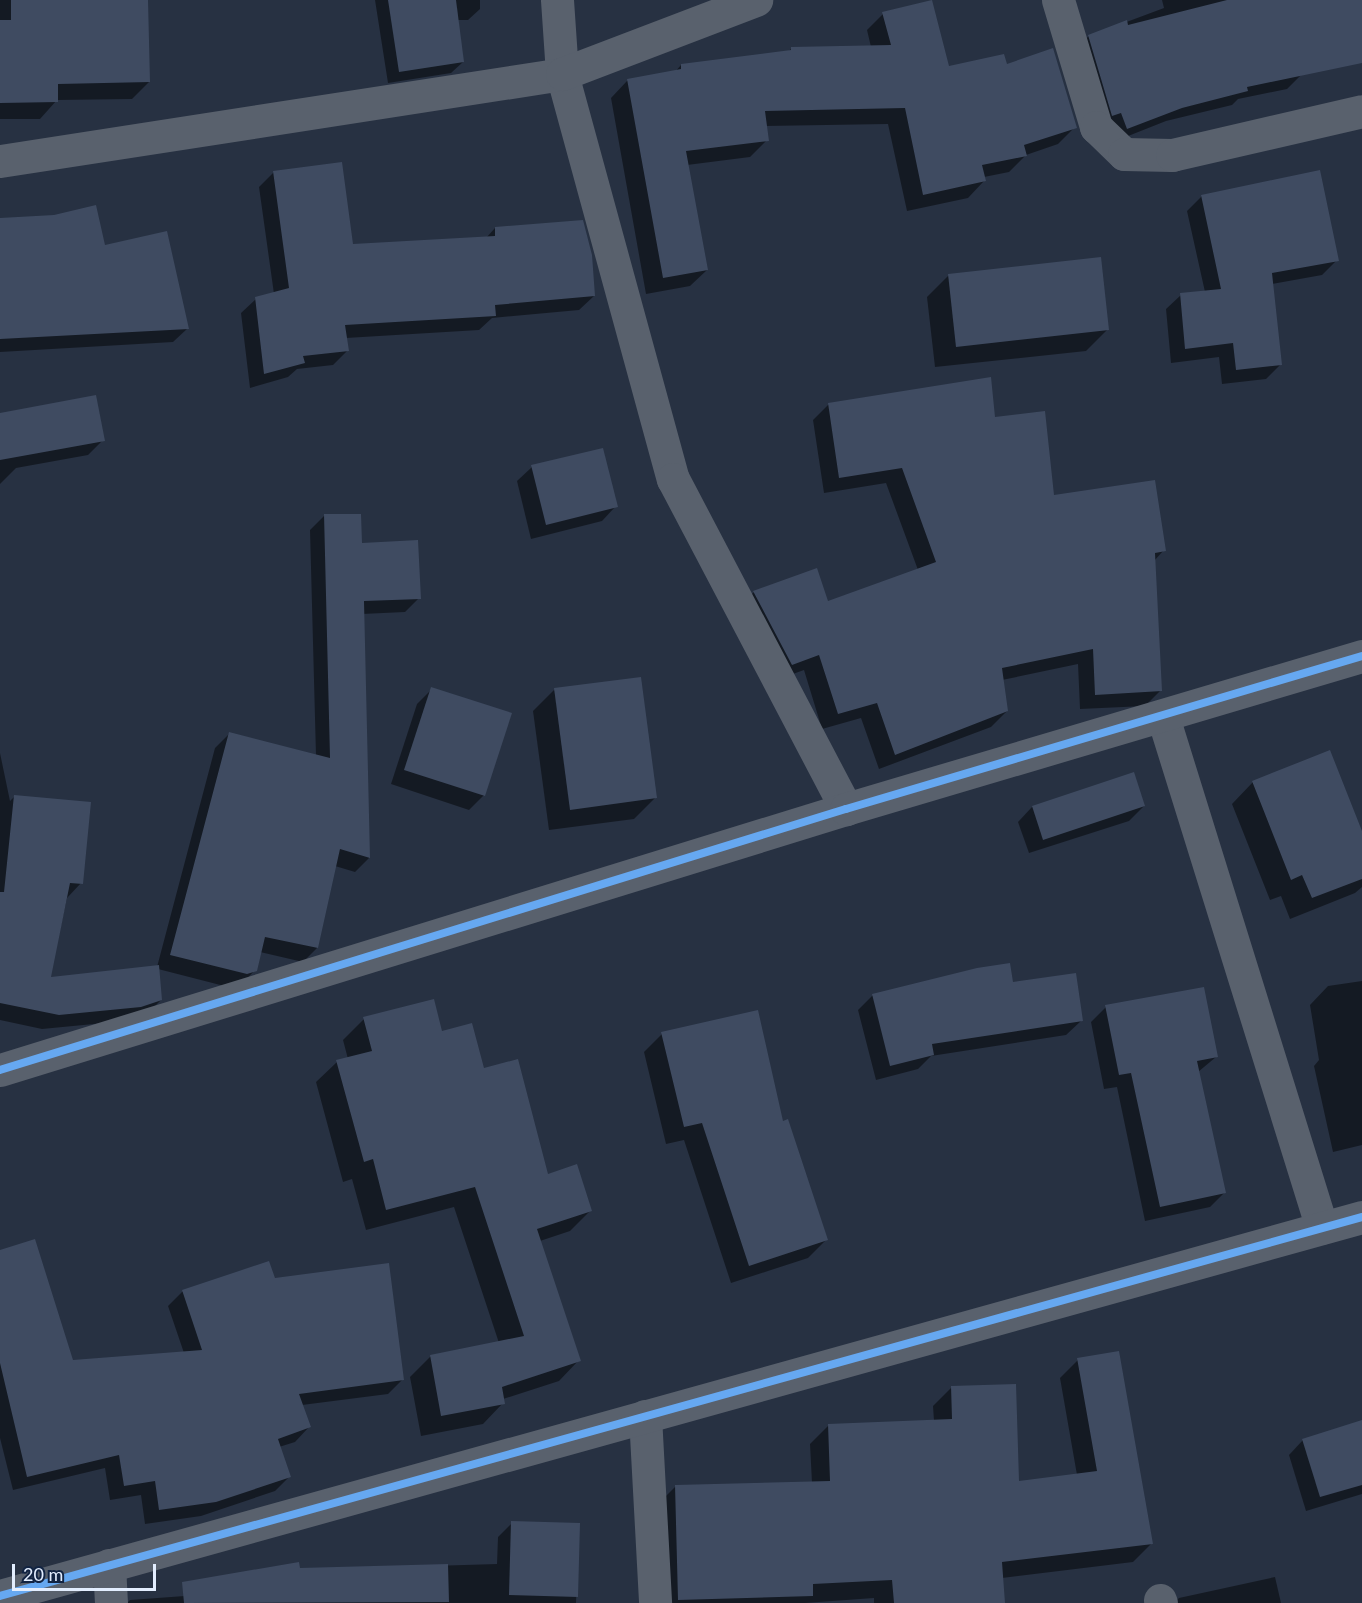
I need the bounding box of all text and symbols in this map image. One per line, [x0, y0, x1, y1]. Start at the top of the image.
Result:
scale bar [15, 1552, 159, 1590]
text: 20 m [23, 1563, 63, 1585]

